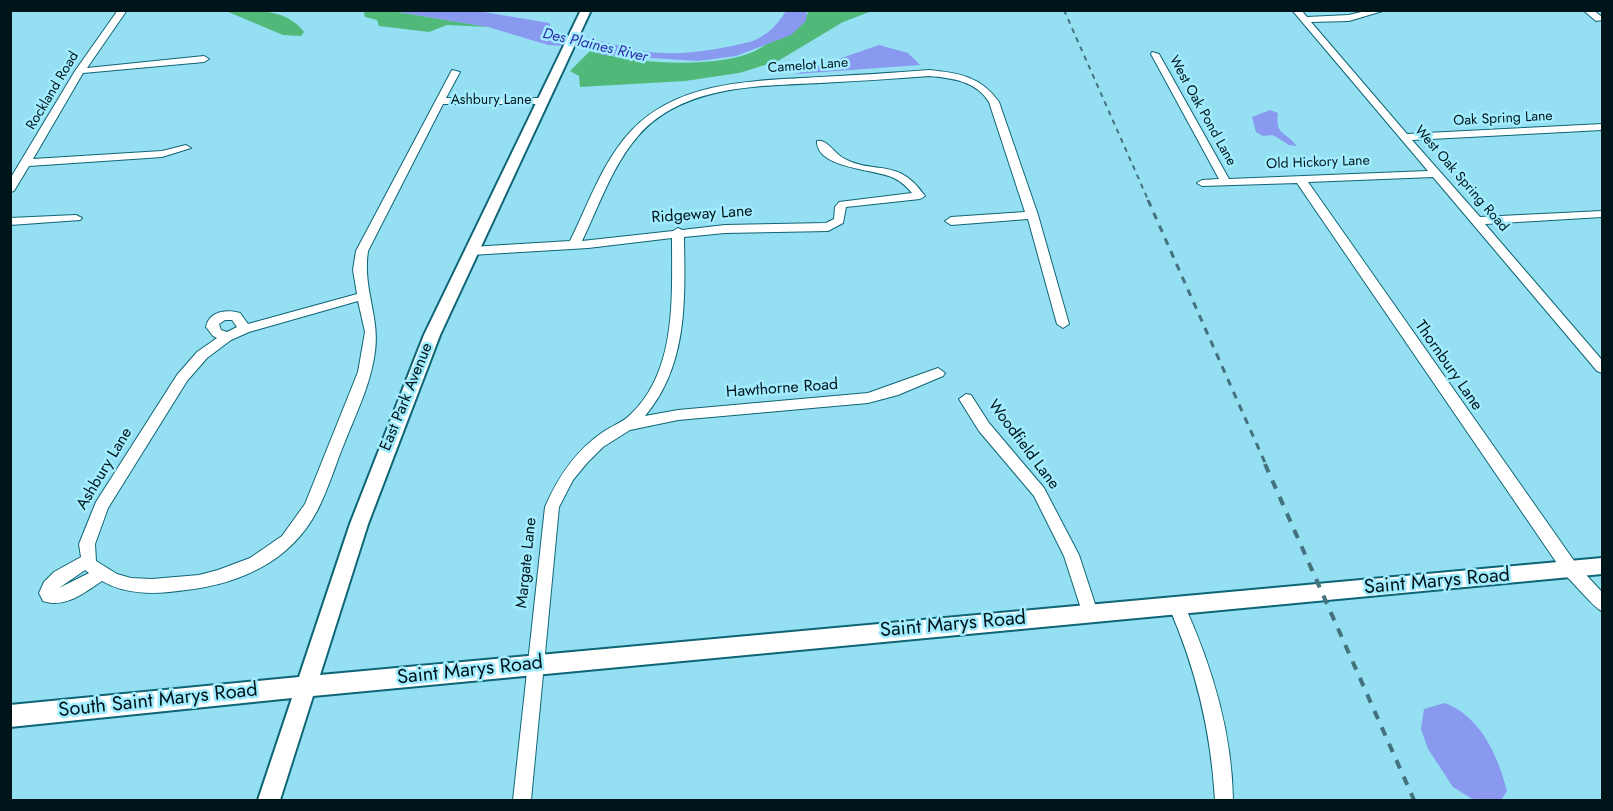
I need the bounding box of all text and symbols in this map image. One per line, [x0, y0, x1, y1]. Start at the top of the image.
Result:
water label: Des Plaines River [541, 25, 649, 67]
street label: Rockland Road [23, 49, 83, 133]
street label: West Oak Pond Lane [1165, 53, 1239, 169]
street label: Camelot Lane [767, 55, 849, 77]
street label: Ashbury Lane [451, 93, 531, 109]
street label: Oak Spring Lane [1453, 108, 1553, 130]
street label: West Oak Spring Road [1410, 122, 1512, 236]
street label: Old Hickory Lane [1266, 153, 1370, 173]
street label: Ridgeway Lane [651, 202, 753, 228]
street label: Thornbury Lane [1410, 317, 1486, 415]
street label: East Park Avenue [377, 340, 437, 454]
street label: Hawthorne Road [725, 376, 839, 402]
street label: Woodfield Lane [983, 396, 1063, 494]
street label: Ashbury Lane [73, 425, 137, 513]
street label: Margate Lane [513, 517, 541, 609]
street label: Saint Marys Road [1363, 564, 1511, 600]
street label: Saint Marys Road [879, 607, 1027, 643]
street label: Saint Marys Road [396, 651, 544, 691]
street label: South Saint Marys Road [57, 679, 259, 723]

